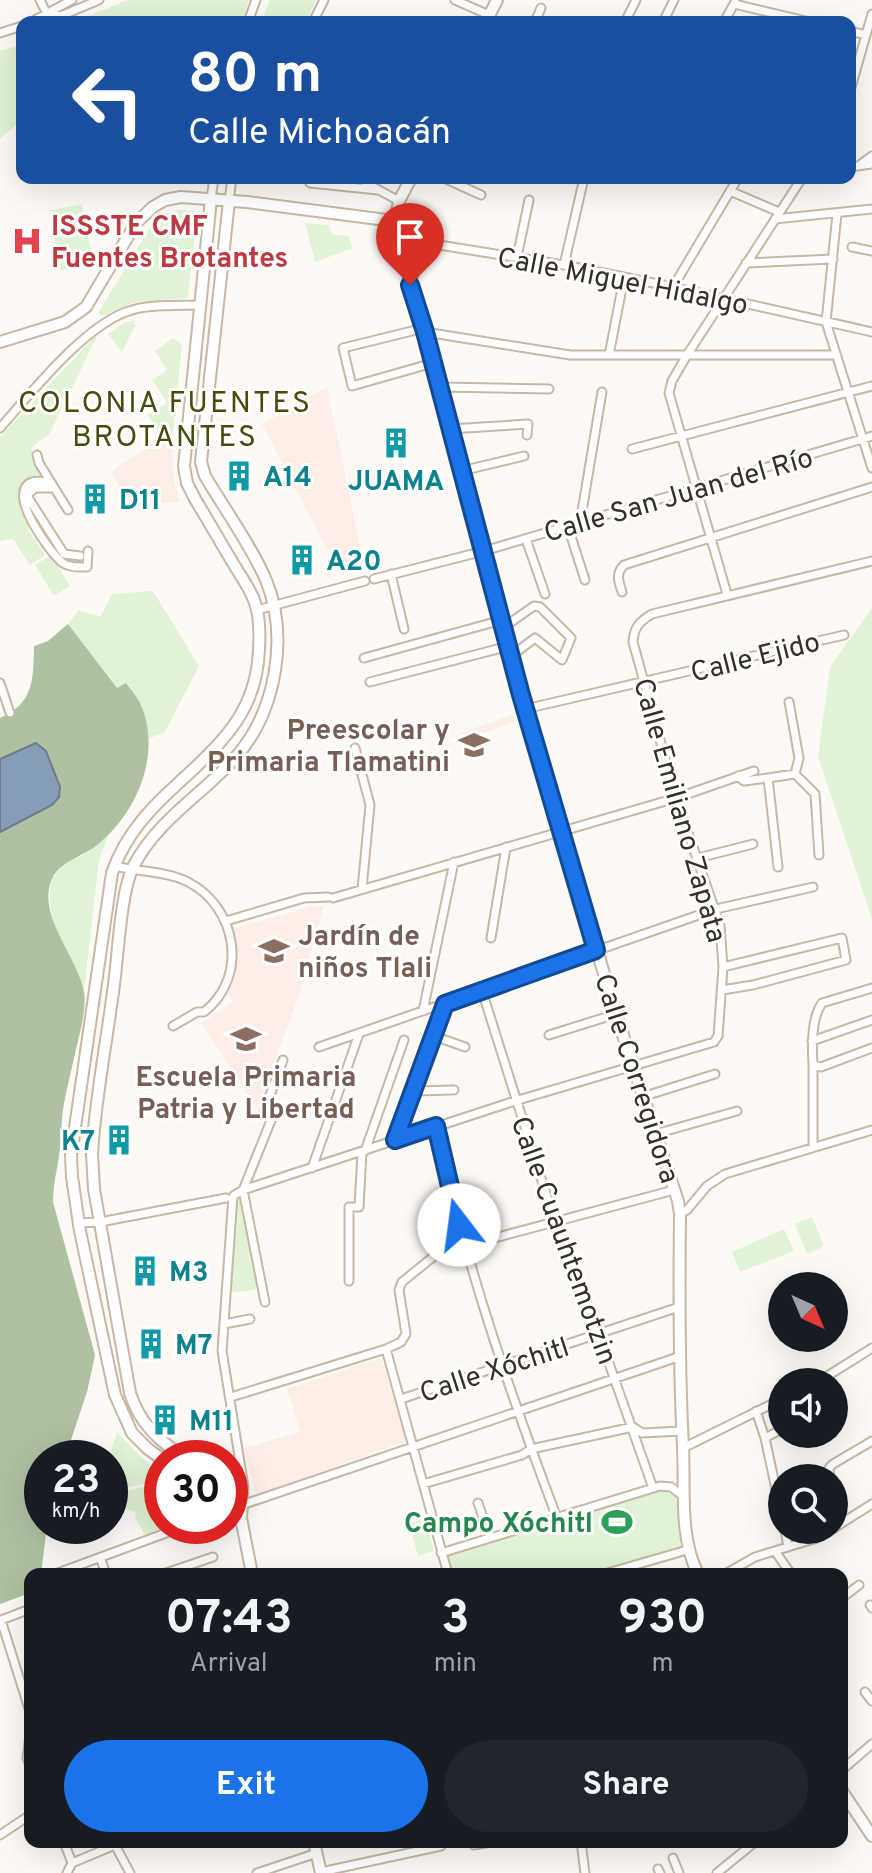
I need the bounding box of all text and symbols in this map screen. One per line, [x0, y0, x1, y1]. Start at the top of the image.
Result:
text: 80 m [188, 42, 322, 112]
icon: left [56, 48, 160, 152]
text: Calle Michoacán [188, 111, 451, 157]
pin [376, 203, 444, 285]
place label: ISSSTE CMF Fuentes Brotantes [51, 210, 288, 278]
icon: arrive [388, 215, 432, 259]
hospital icon: ISSSTE CMF Fuentes Brotantes [10, 224, 44, 258]
street label: Calle Miguel Hidalgo [494, 241, 751, 325]
district label: COLONIA FUENTES BROTANTES [18, 386, 312, 457]
building icon: JUAMA [379, 426, 413, 460]
street label: Calle San Juan del Río [540, 441, 817, 553]
building icon: A14 [222, 459, 256, 493]
place label: A14 [263, 461, 312, 497]
place label: JUAMA [348, 465, 444, 501]
building icon: D11 [78, 482, 112, 516]
place label: D11 [119, 484, 161, 520]
building icon: A20 [285, 543, 319, 577]
place label: A20 [326, 545, 382, 581]
street label: Calle Ejido [687, 625, 824, 692]
street label: Calle Emiliano Zapata [623, 674, 733, 947]
place label: Preescolar y Primaria Tlamatini [207, 714, 450, 782]
school or university icon: Preescolar y Primaria Tlamatini [457, 728, 491, 762]
place label: Jardín de niños Tlali [298, 920, 432, 988]
school or university icon: Jardín de niños Tlali [257, 934, 291, 968]
street label: Calle Corregidora [584, 969, 686, 1188]
school or university icon: Escuela Primaria Patria y Libertad [229, 1022, 263, 1056]
place label: Escuela Primaria Patria y Libertad [136, 1061, 356, 1129]
street label: Calle Cuauhtemotzin [501, 1112, 624, 1370]
building icon: K7 [102, 1123, 136, 1157]
place label: K7 [61, 1125, 95, 1161]
position arrow [417, 1183, 501, 1267]
building icon: M3 [128, 1254, 162, 1288]
place label: M3 [169, 1256, 208, 1292]
north arrow [768, 1272, 848, 1352]
map controls [768, 1272, 848, 1544]
building icon: M7 [134, 1327, 168, 1361]
place label: M7 [175, 1329, 213, 1365]
street label: Calle Xóchitl [416, 1331, 574, 1413]
button: sound [768, 1368, 848, 1448]
building icon: M11 [148, 1403, 182, 1437]
place label: M11 [189, 1405, 234, 1441]
speed limit sign: 30 [144, 1440, 248, 1544]
text: 23 [52, 1457, 100, 1507]
button: search [768, 1464, 848, 1544]
text: km/h [52, 1499, 100, 1525]
sports icon: Campo Xóchitl [600, 1505, 634, 1539]
place label: Campo Xóchitl [404, 1507, 593, 1543]
text: 07:43 [165, 1590, 293, 1650]
text: 3 [441, 1590, 470, 1650]
text: 930 [618, 1590, 707, 1650]
text: Arrival [190, 1648, 268, 1681]
text: min [434, 1648, 477, 1681]
text: m [651, 1648, 674, 1681]
button: Exit [64, 1740, 428, 1832]
button: Share [444, 1740, 808, 1832]

